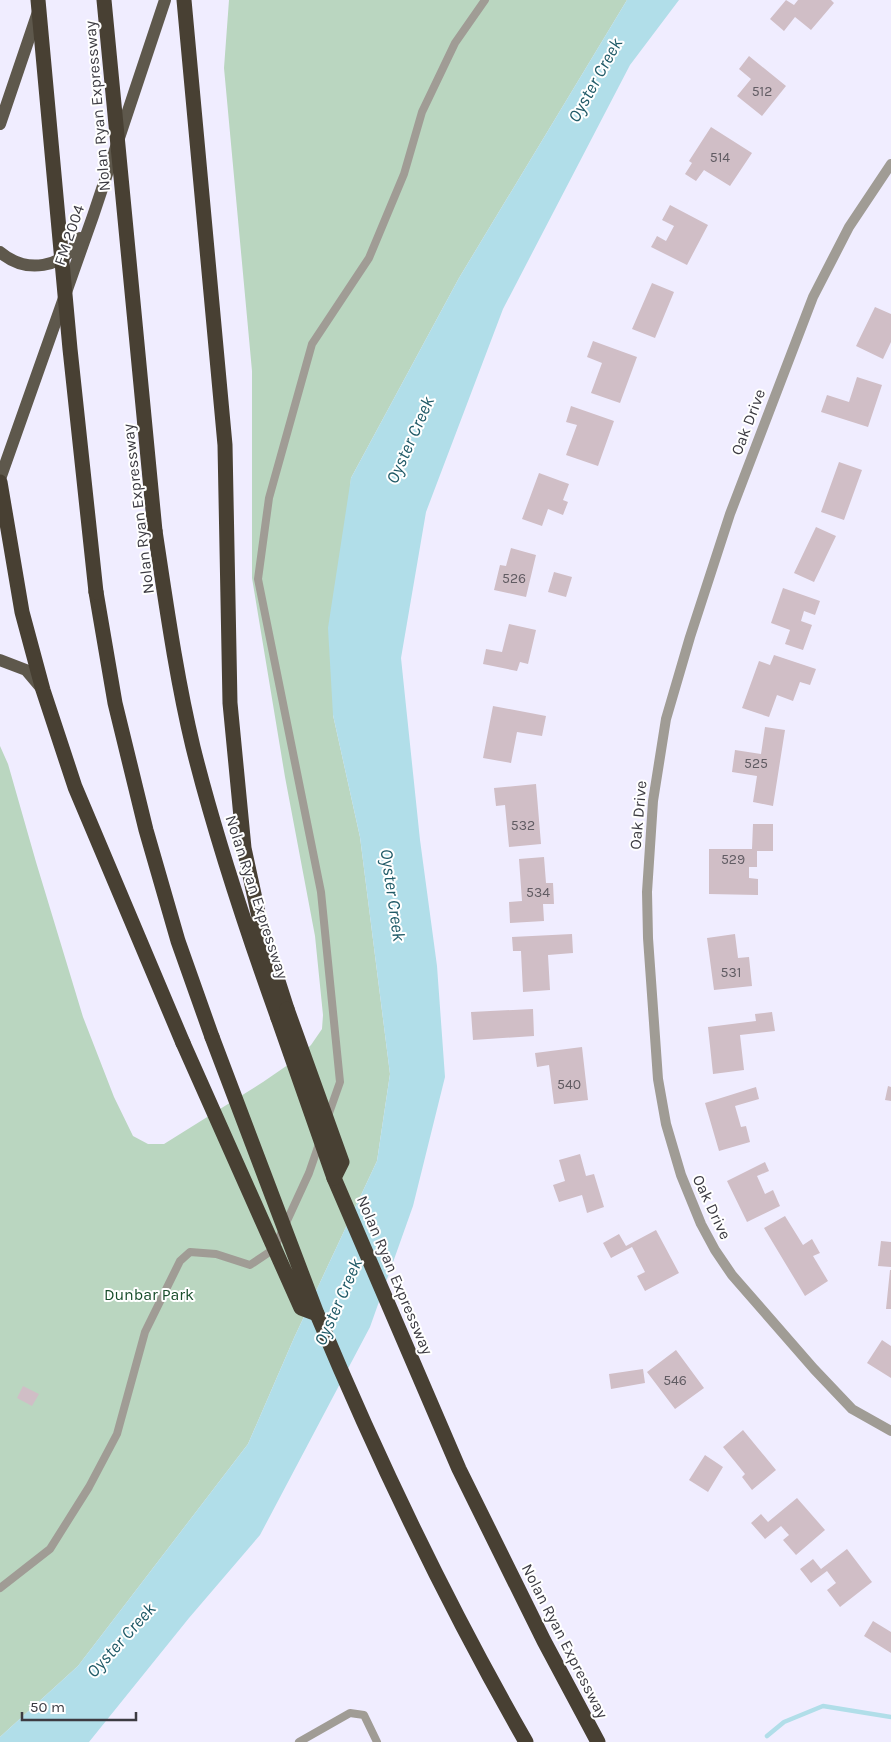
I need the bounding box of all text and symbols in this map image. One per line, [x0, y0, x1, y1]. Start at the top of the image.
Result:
street label: Nolan Ryan Expressway [80, 19, 114, 192]
water label: Oyster Creek [563, 33, 628, 126]
house number: 512 [752, 83, 772, 100]
house number: 514 [710, 149, 730, 166]
street label: FM 2004 [50, 202, 88, 268]
street label: Oak Drive [727, 386, 769, 458]
water label: Oyster Creek [381, 392, 439, 487]
street label: Nolan Ryan Expressway [118, 422, 158, 595]
house number: 526 [502, 570, 526, 587]
house number: 525 [744, 755, 768, 772]
street label: Oak Drive [626, 780, 650, 850]
street label: Nolan Ryan Expressway [222, 813, 293, 982]
house number: 532 [511, 817, 535, 834]
water label: Oyster Creek [376, 847, 410, 944]
house number: 529 [721, 851, 745, 868]
house number: 534 [526, 884, 550, 901]
house number: 531 [721, 964, 741, 981]
house number: 540 [557, 1076, 581, 1093]
street label: Oak Drive [689, 1172, 735, 1242]
street label: Nolan Ryan Expressway [353, 1193, 437, 1358]
water label: Oyster Creek [309, 1254, 367, 1349]
park label: Dunbar Park [104, 1285, 194, 1304]
house number: 546 [663, 1372, 687, 1389]
street label: Nolan Ryan Expressway [518, 1560, 613, 1722]
water label: Oyster Creek [82, 1597, 161, 1682]
scale bar [22, 1690, 136, 1722]
text: 50 m [30, 1698, 65, 1716]

